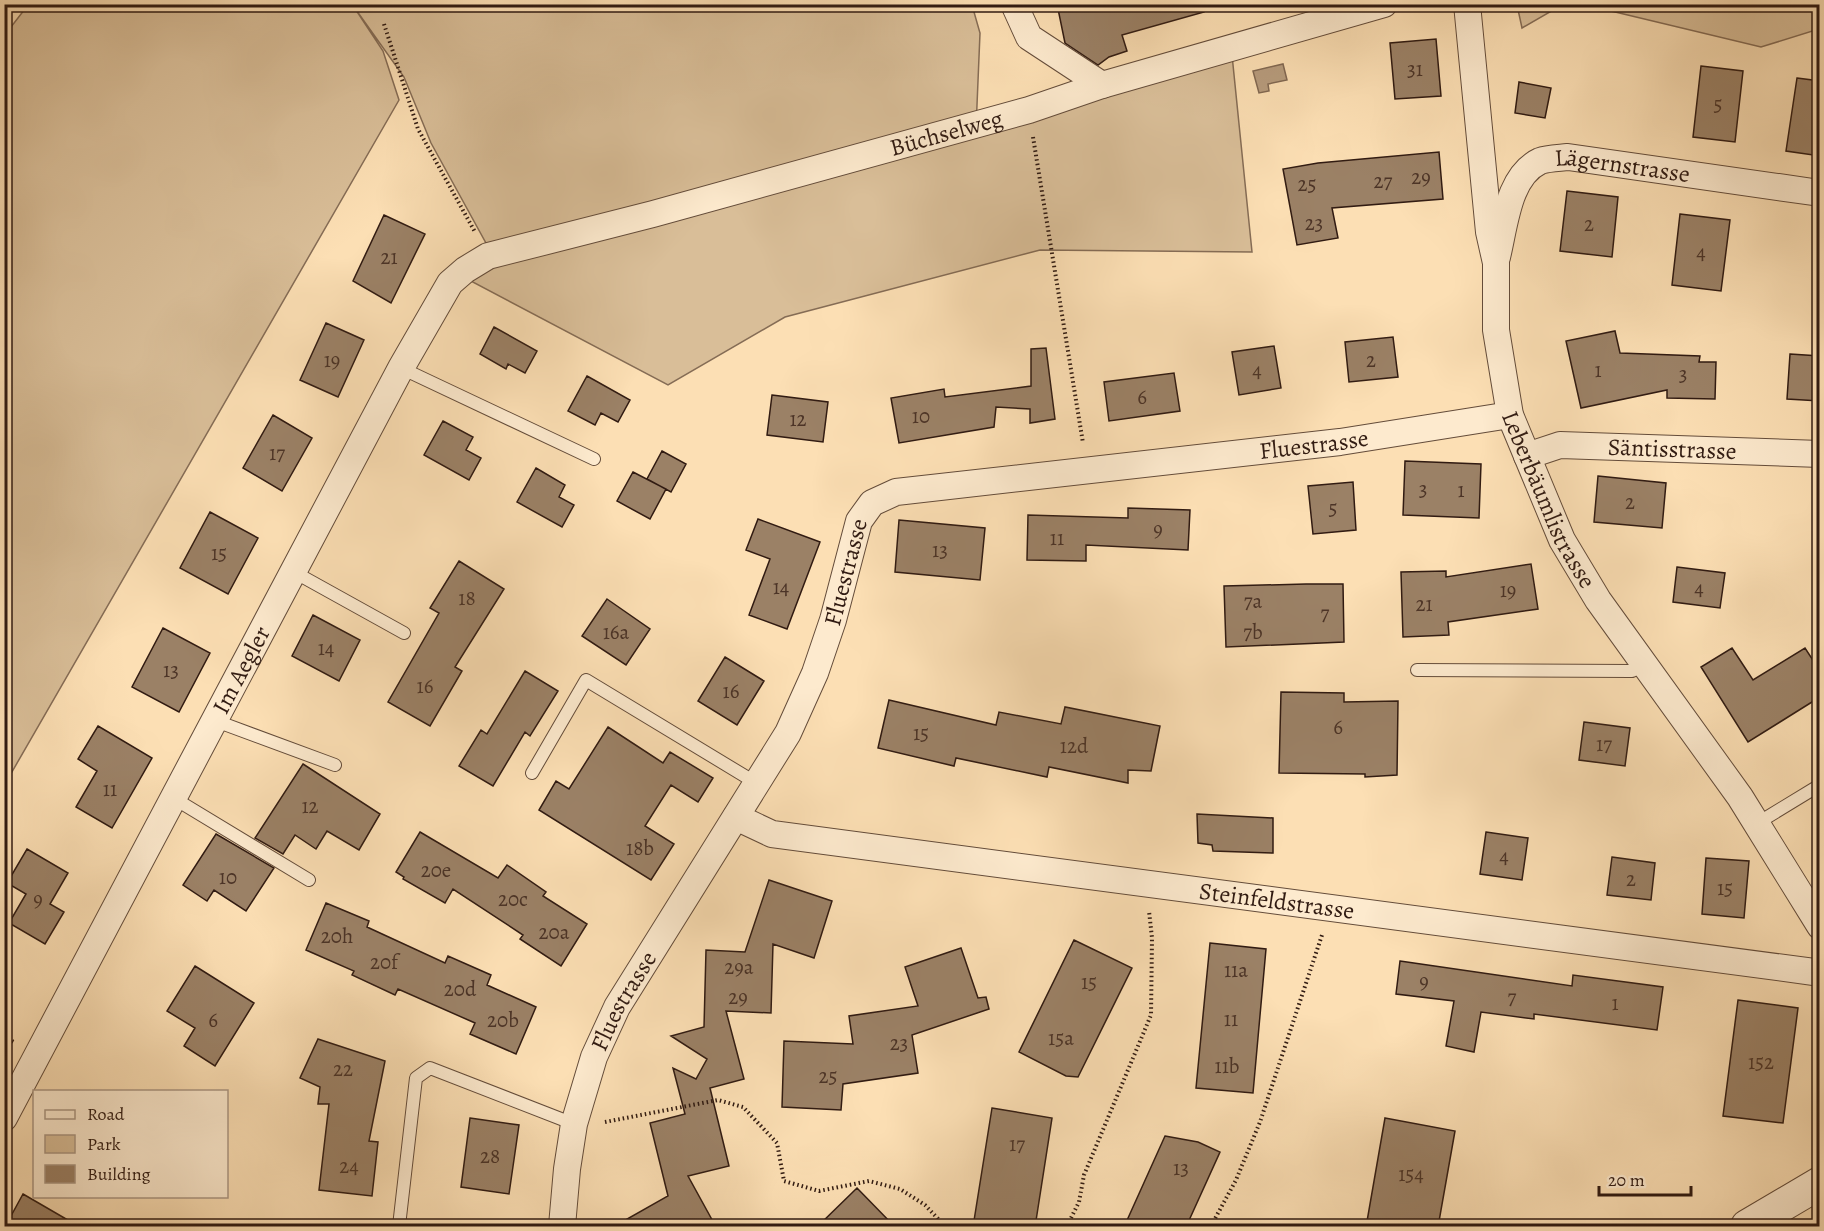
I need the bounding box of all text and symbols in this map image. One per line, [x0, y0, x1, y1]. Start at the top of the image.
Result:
house number: 31 [1407, 55, 1423, 83]
house number: 5 [1713, 90, 1723, 118]
street label: Büchselweg [886, 102, 1006, 164]
street label: Lägernstrasse [1553, 141, 1692, 190]
house number: 29 [1411, 163, 1431, 191]
house number: 27 [1374, 167, 1393, 195]
house number: 25 [1297, 170, 1317, 198]
house number: 23 [1305, 209, 1323, 237]
house number: 2 [1584, 210, 1594, 238]
house number: 4 [1696, 238, 1706, 266]
house number: 21 [380, 243, 398, 271]
house number: 19 [324, 346, 340, 374]
house number: 2 [1366, 346, 1376, 374]
house number: 4 [1252, 356, 1262, 384]
house number: 1 [1594, 356, 1602, 384]
house number: 3 [1679, 360, 1687, 388]
house number: 6 [1137, 383, 1147, 411]
house number: 10 [912, 402, 930, 430]
house number: 12 [789, 405, 807, 433]
street label: Leberbäumlistrasse [1494, 406, 1603, 594]
street label: Fluestrasse [1258, 422, 1371, 467]
street label: Säntisstrasse [1607, 431, 1737, 467]
house number: 17 [269, 439, 285, 467]
house number: 3 [1419, 475, 1427, 503]
house number: 1 [1457, 476, 1465, 504]
house number: 2 [1625, 488, 1635, 516]
house number: 5 [1328, 494, 1338, 522]
street label: Fluestrasse [816, 515, 875, 629]
house number: 9 [1153, 515, 1163, 543]
house number: 11 [1050, 524, 1064, 552]
house number: 13 [932, 536, 948, 564]
house number: 15 [211, 539, 227, 567]
house number: 14 [773, 573, 789, 601]
house number: 4 [1694, 574, 1704, 602]
house number: 19 [1500, 576, 1516, 604]
house number: 18 [458, 584, 476, 612]
house number: 7a [1244, 587, 1263, 615]
house number: 21 [1415, 590, 1433, 618]
house number: 7 [1321, 599, 1330, 627]
house number: 16a [603, 618, 630, 646]
house number: 7b [1243, 618, 1263, 646]
street label: Im Aegler [205, 620, 278, 719]
house number: 14 [318, 634, 334, 662]
house number: 13 [163, 656, 179, 684]
house number: 16 [417, 672, 434, 700]
house number: 16 [723, 677, 740, 705]
house number: 6 [1333, 713, 1343, 741]
house number: 15 [913, 719, 929, 747]
house number: 17 [1596, 730, 1612, 758]
house number: 12d [1060, 732, 1089, 760]
house number: 11 [103, 775, 117, 803]
house number: 12 [301, 792, 319, 820]
house number: 18b [626, 834, 654, 862]
house number: 4 [1499, 842, 1509, 870]
house number: 20e [421, 856, 451, 884]
house number: 10 [219, 863, 237, 891]
house number: 2 [1626, 865, 1636, 893]
house number: 15 [1717, 874, 1733, 902]
street label: Steinfeldstrasse [1197, 875, 1356, 927]
house number: 9 [33, 885, 43, 913]
house number: 20c [498, 885, 528, 913]
house number: 20a [539, 918, 570, 946]
house number: 20h [321, 922, 353, 950]
street label: Fluestrasse [583, 945, 664, 1056]
house number: 20f [370, 948, 401, 976]
house number: 29a [724, 953, 754, 981]
house number: 11a [1224, 956, 1248, 984]
house number: 9 [1419, 967, 1429, 995]
house number: 15 [1081, 968, 1097, 996]
house number: 20d [444, 975, 477, 1003]
house number: 29 [728, 983, 748, 1011]
house number: 7 [1508, 983, 1517, 1011]
house number: 1 [1611, 989, 1619, 1017]
house number: 11 [1224, 1005, 1238, 1033]
house number: 6 [208, 1006, 218, 1034]
house number: 20b [487, 1006, 519, 1034]
house number: 15a [1048, 1024, 1074, 1052]
house number: 23 [890, 1029, 908, 1057]
house number: 152 [1748, 1048, 1774, 1076]
house number: 11b [1214, 1052, 1240, 1080]
house number: 22 [333, 1055, 353, 1083]
house number: 25 [818, 1062, 838, 1090]
legend [33, 1090, 228, 1198]
text: Road [87, 1102, 125, 1126]
house number: 17 [1009, 1130, 1025, 1158]
text: Park [87, 1132, 121, 1156]
house number: 28 [480, 1142, 500, 1170]
house number: 24 [339, 1152, 359, 1180]
house number: 13 [1173, 1154, 1189, 1182]
scale bar [1599, 1159, 1690, 1197]
house number: 154 [1398, 1160, 1424, 1188]
text: Building [87, 1162, 151, 1186]
text: 20 m [1608, 1168, 1645, 1192]

